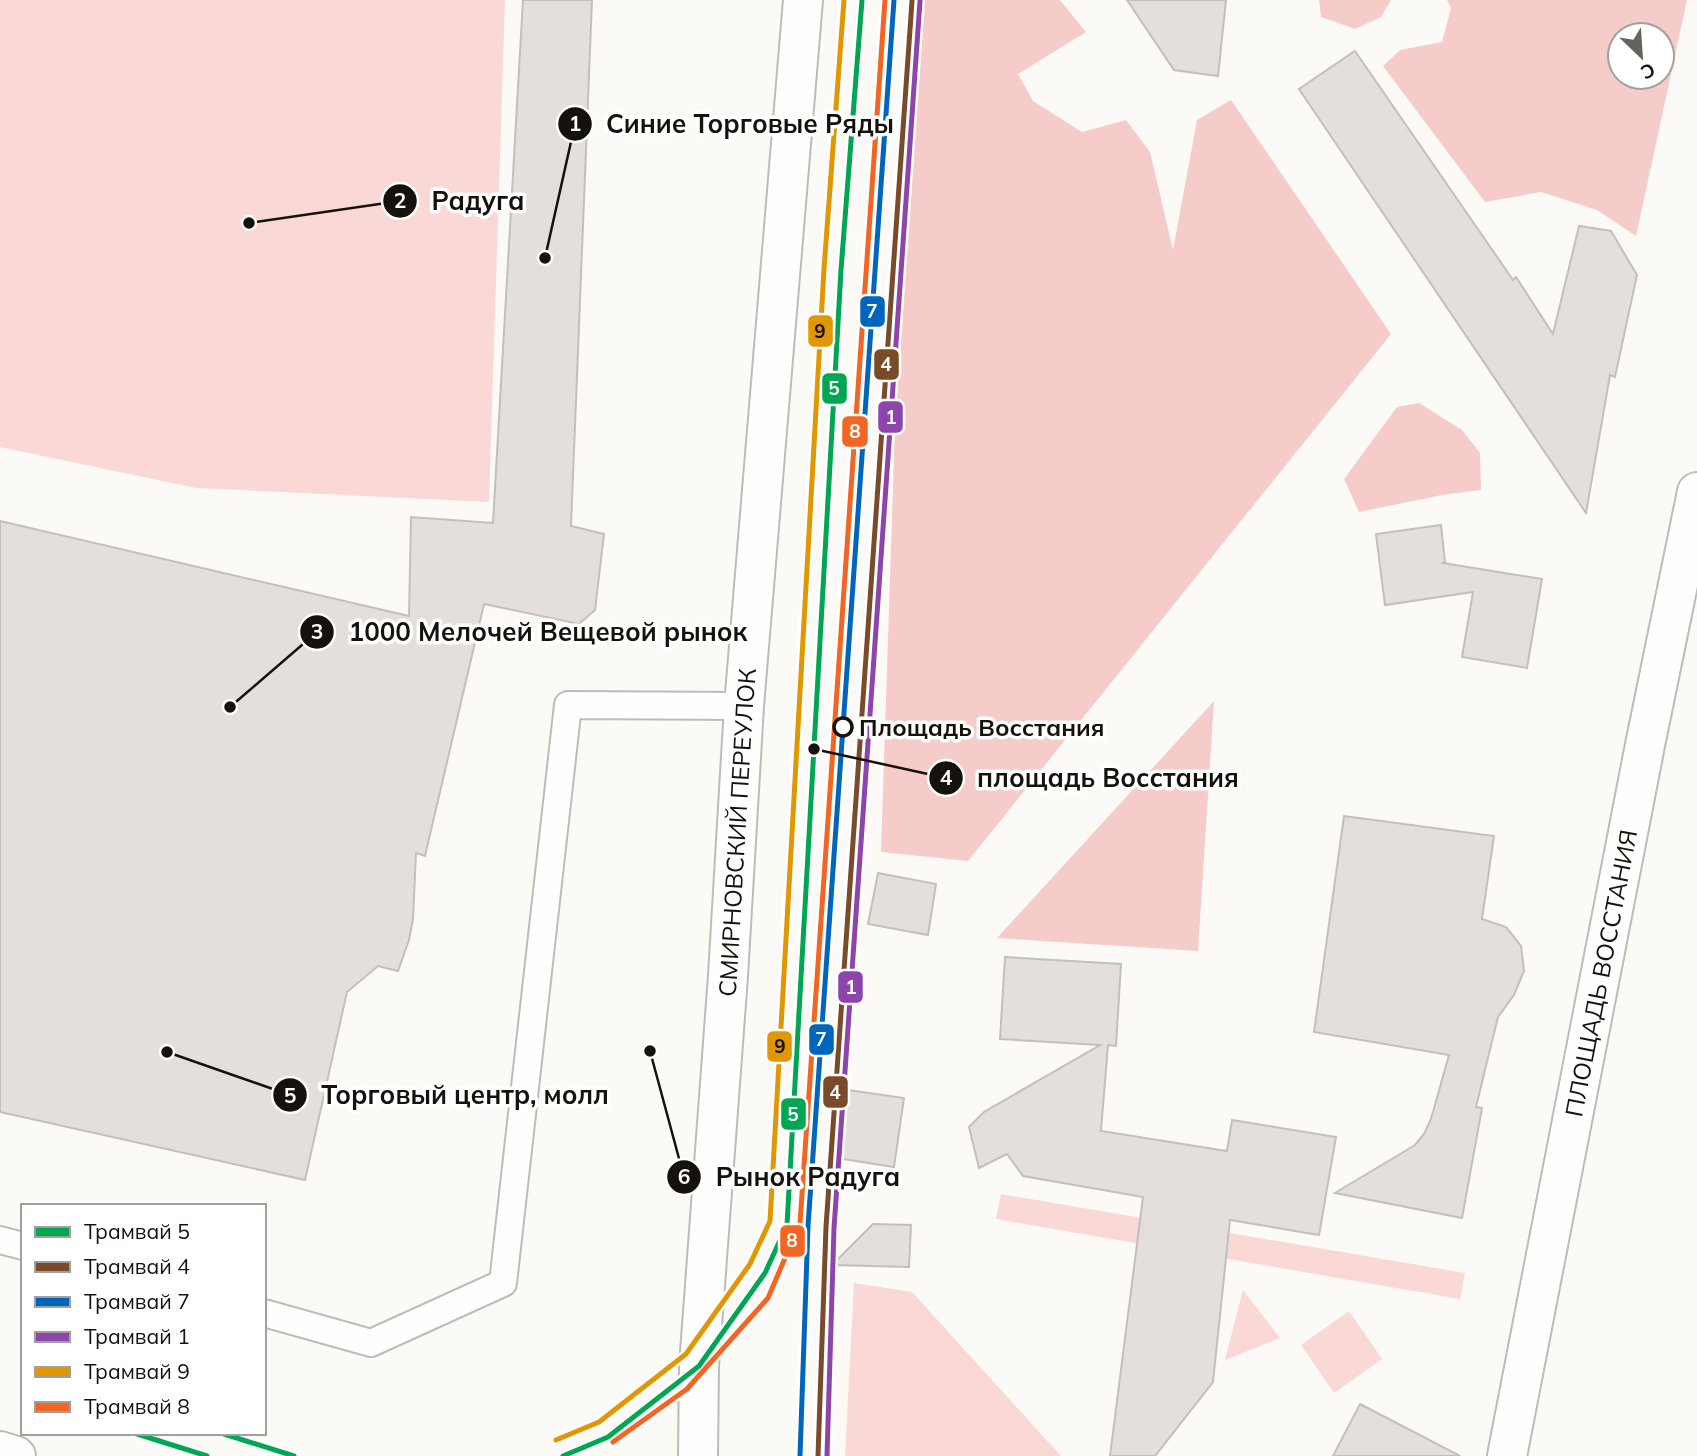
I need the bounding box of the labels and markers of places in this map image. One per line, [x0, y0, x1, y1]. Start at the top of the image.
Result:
callout: Синие Торговые Ряды [557, 100, 908, 147]
callout: Радуга [382, 177, 539, 224]
callout: 1000 Мелочей Вещевой рынок [299, 608, 761, 655]
place label: Площадь Восстания [859, 712, 1104, 742]
marker: Площадь Восстания [833, 717, 853, 737]
callout: площадь Восстания [929, 754, 1253, 801]
callout: Торговый центр, молл [272, 1072, 623, 1119]
callout: Рынок Радуга [667, 1154, 914, 1201]

